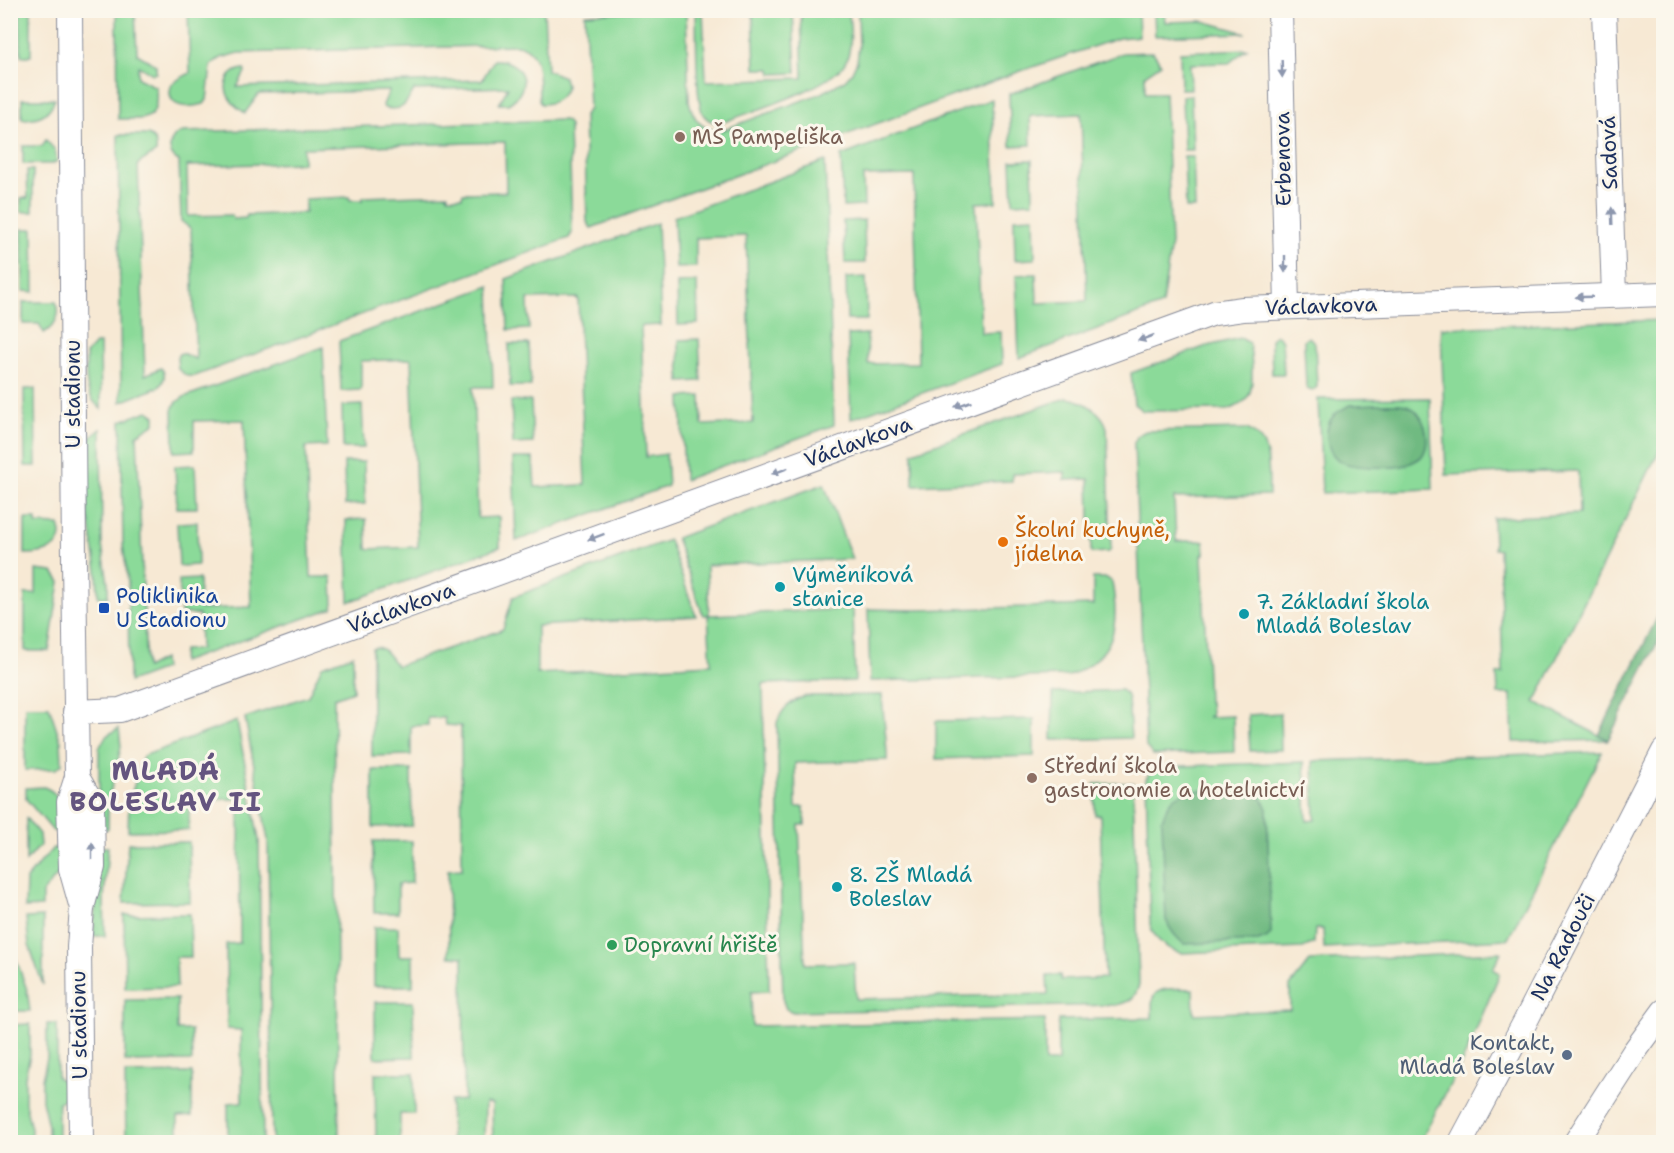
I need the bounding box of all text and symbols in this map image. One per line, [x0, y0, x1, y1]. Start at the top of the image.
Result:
one-way arrow [1277, 59, 1286, 78]
street label: Erbenova [1268, 111, 1298, 207]
street label: Sadová [1594, 116, 1624, 190]
place label: MŠ Pampeliška [692, 122, 843, 151]
marker: MŠ Pampeliška [673, 130, 687, 144]
one-way arrow [1607, 206, 1616, 225]
one-way arrow [1280, 254, 1290, 273]
street label: Václavkova [1264, 290, 1378, 322]
one-way arrow [1575, 292, 1594, 301]
one-way arrow [1137, 333, 1155, 343]
street label: U stadionu [59, 340, 87, 448]
one-way arrow [954, 400, 972, 410]
street label: Václavkova [800, 410, 916, 474]
one-way arrow [771, 466, 789, 476]
place label: Školní kuchyně, jídelna [1014, 515, 1170, 568]
one-way arrow [587, 532, 605, 542]
marker: Školní kuchyně, jídelna [996, 535, 1010, 549]
place label: Výměníková stanice [792, 561, 913, 613]
street label: Václavkova [343, 576, 459, 640]
marker: Výměníková stanice [773, 580, 787, 594]
place label: Poliklinika U Stadionu [116, 582, 227, 634]
place label: 7. Základní škola Mladá Boleslav [1256, 588, 1429, 640]
marker: Poliklinika U Stadionu [97, 601, 111, 615]
marker: 7. Základní škola Mladá Boleslav [1237, 607, 1251, 621]
district label: MLADÁ BOLESLAV II [69, 752, 263, 820]
place label: Střední škola gastronomie a hotelnictví [1044, 752, 1305, 804]
marker: Střední škola gastronomie a hotelnictví [1025, 771, 1039, 785]
one-way arrow [88, 842, 97, 861]
place label: 8. ZŠ Mladá Boleslav [849, 860, 972, 913]
marker: 8. ZŠ Mladá Boleslav [830, 880, 844, 894]
street label: Na Radouči [1524, 889, 1602, 1005]
place label: Dopravní hřiště [624, 931, 778, 959]
marker: Dopravní hřiště [605, 938, 619, 952]
street label: U stadionu [64, 970, 94, 1080]
place label: Kontakt, Mladá Boleslav [1399, 1029, 1555, 1081]
marker: Kontakt, Mladá Boleslav [1560, 1048, 1574, 1062]

